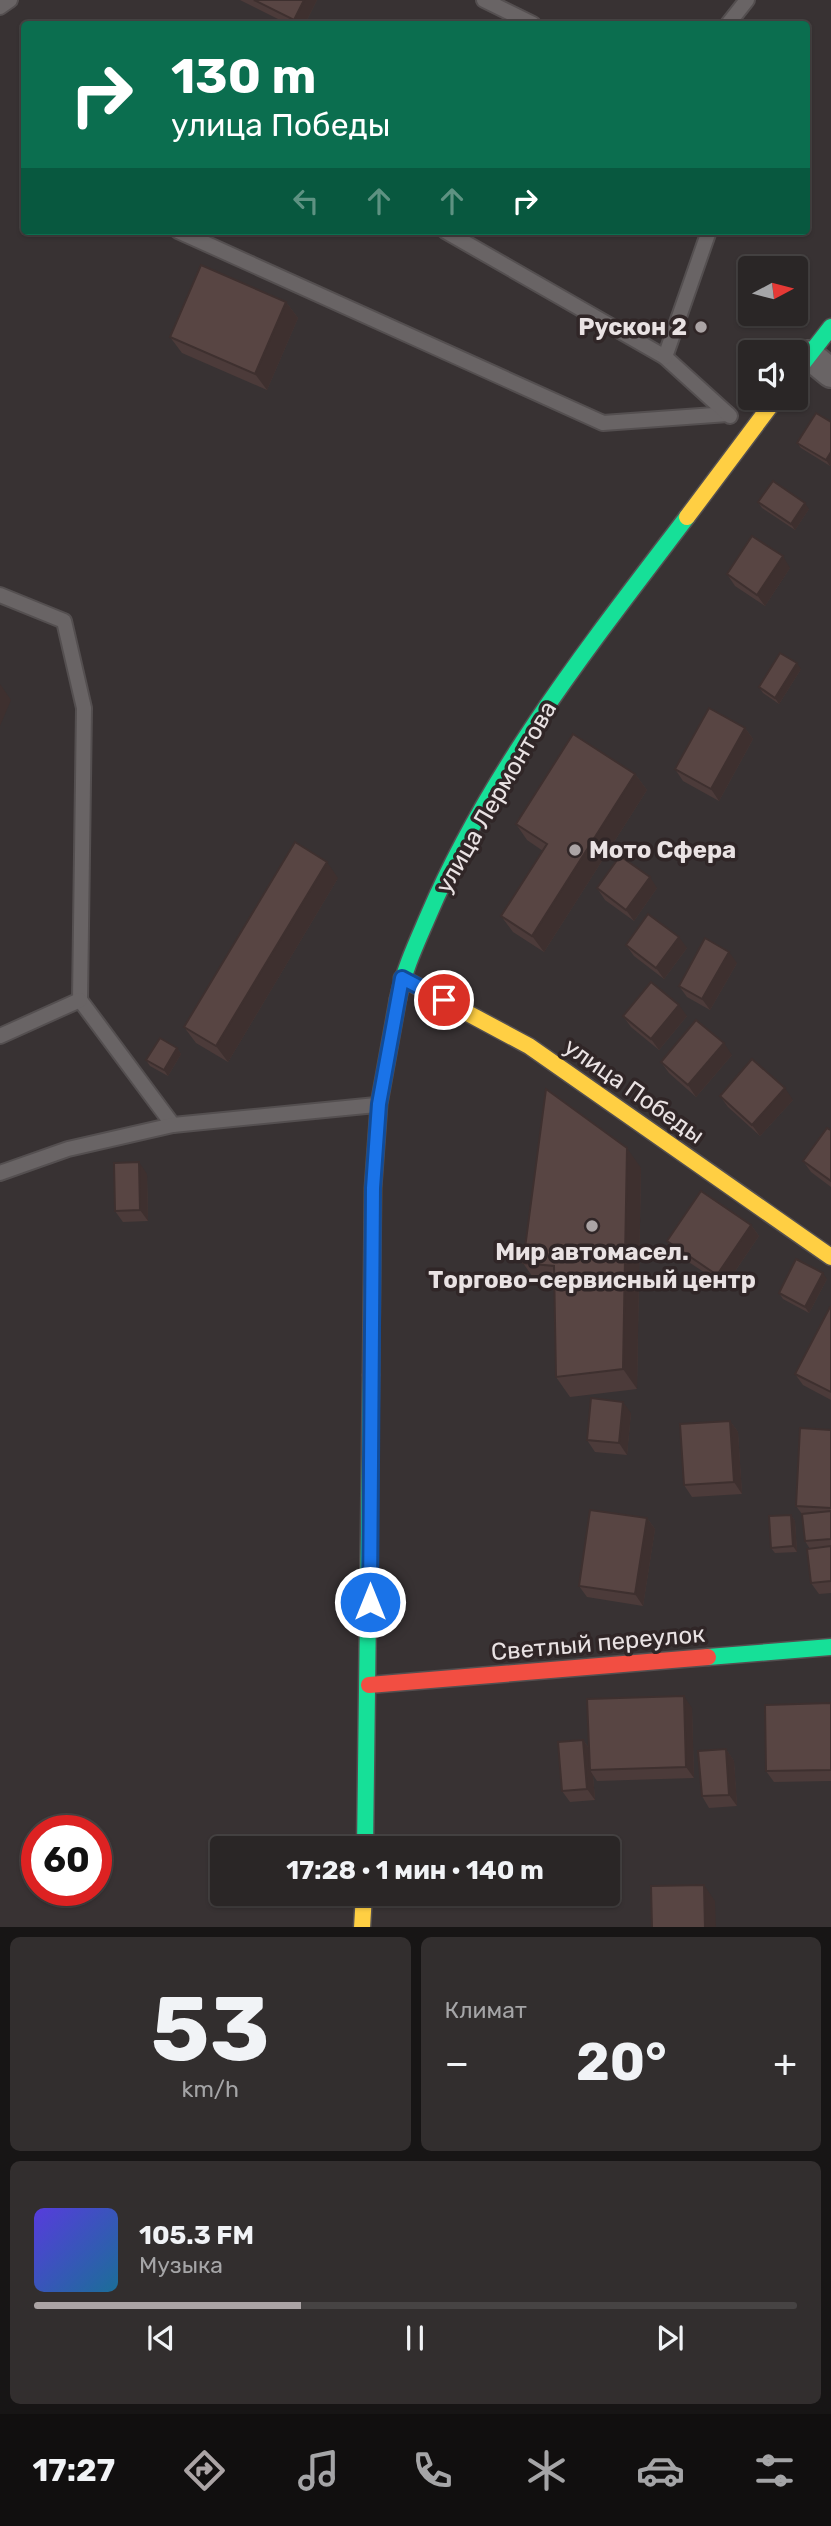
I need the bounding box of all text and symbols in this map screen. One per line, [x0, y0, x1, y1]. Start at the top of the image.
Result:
text: 130 m [171, 47, 316, 105]
icon: right [56, 49, 147, 140]
text: улица Победы [171, 106, 390, 144]
icon: left [287, 182, 325, 220]
icon: ahead [360, 182, 398, 220]
icon: ahead [433, 182, 471, 220]
icon: right [506, 182, 544, 220]
north arrow [738, 256, 808, 326]
map controls [738, 256, 808, 410]
place label: Рускон 2 [578, 313, 687, 341]
marker: Рускон 2 [693, 319, 709, 335]
button: sound [738, 340, 808, 410]
street label: улица Лермонтова [430, 696, 562, 898]
place label: Мото Сфера [589, 836, 736, 864]
marker: Мото Сфера [567, 842, 583, 858]
pin [414, 970, 474, 1030]
icon: arrive [425, 981, 463, 1019]
street label: улица Победы [559, 1032, 709, 1150]
marker: Мир автомасел. Торгово-сервисный центр [584, 1218, 600, 1234]
place label: Мир автомасел. Торгово-сервисный центр [428, 1238, 756, 1294]
position arrow [333, 1565, 407, 1639]
street label: Светлый переулок [490, 1620, 706, 1666]
speed limit sign: 60 [21, 1815, 112, 1906]
text: 17:28 · 1 мин · 140 m [286, 1855, 544, 1886]
text: 53 [151, 1975, 270, 2083]
text: Климат [445, 1996, 527, 2024]
text: 20° [576, 2031, 667, 2093]
text: − [445, 2040, 469, 2086]
text: + [773, 2040, 797, 2086]
text: km/h [182, 2075, 239, 2103]
text: 105.3 FM [139, 2220, 254, 2251]
text: Музыка [139, 2251, 223, 2279]
icon: previous [142, 2319, 180, 2357]
icon: pause [396, 2319, 434, 2357]
icon: next [651, 2319, 689, 2357]
icon: directions [180, 2446, 229, 2495]
icon: music [294, 2446, 343, 2495]
icon: phone [408, 2446, 457, 2495]
icon: climate [522, 2446, 571, 2495]
icon: car [636, 2446, 685, 2495]
icon: filters [750, 2446, 799, 2495]
text: 17:27 [32, 2451, 115, 2489]

